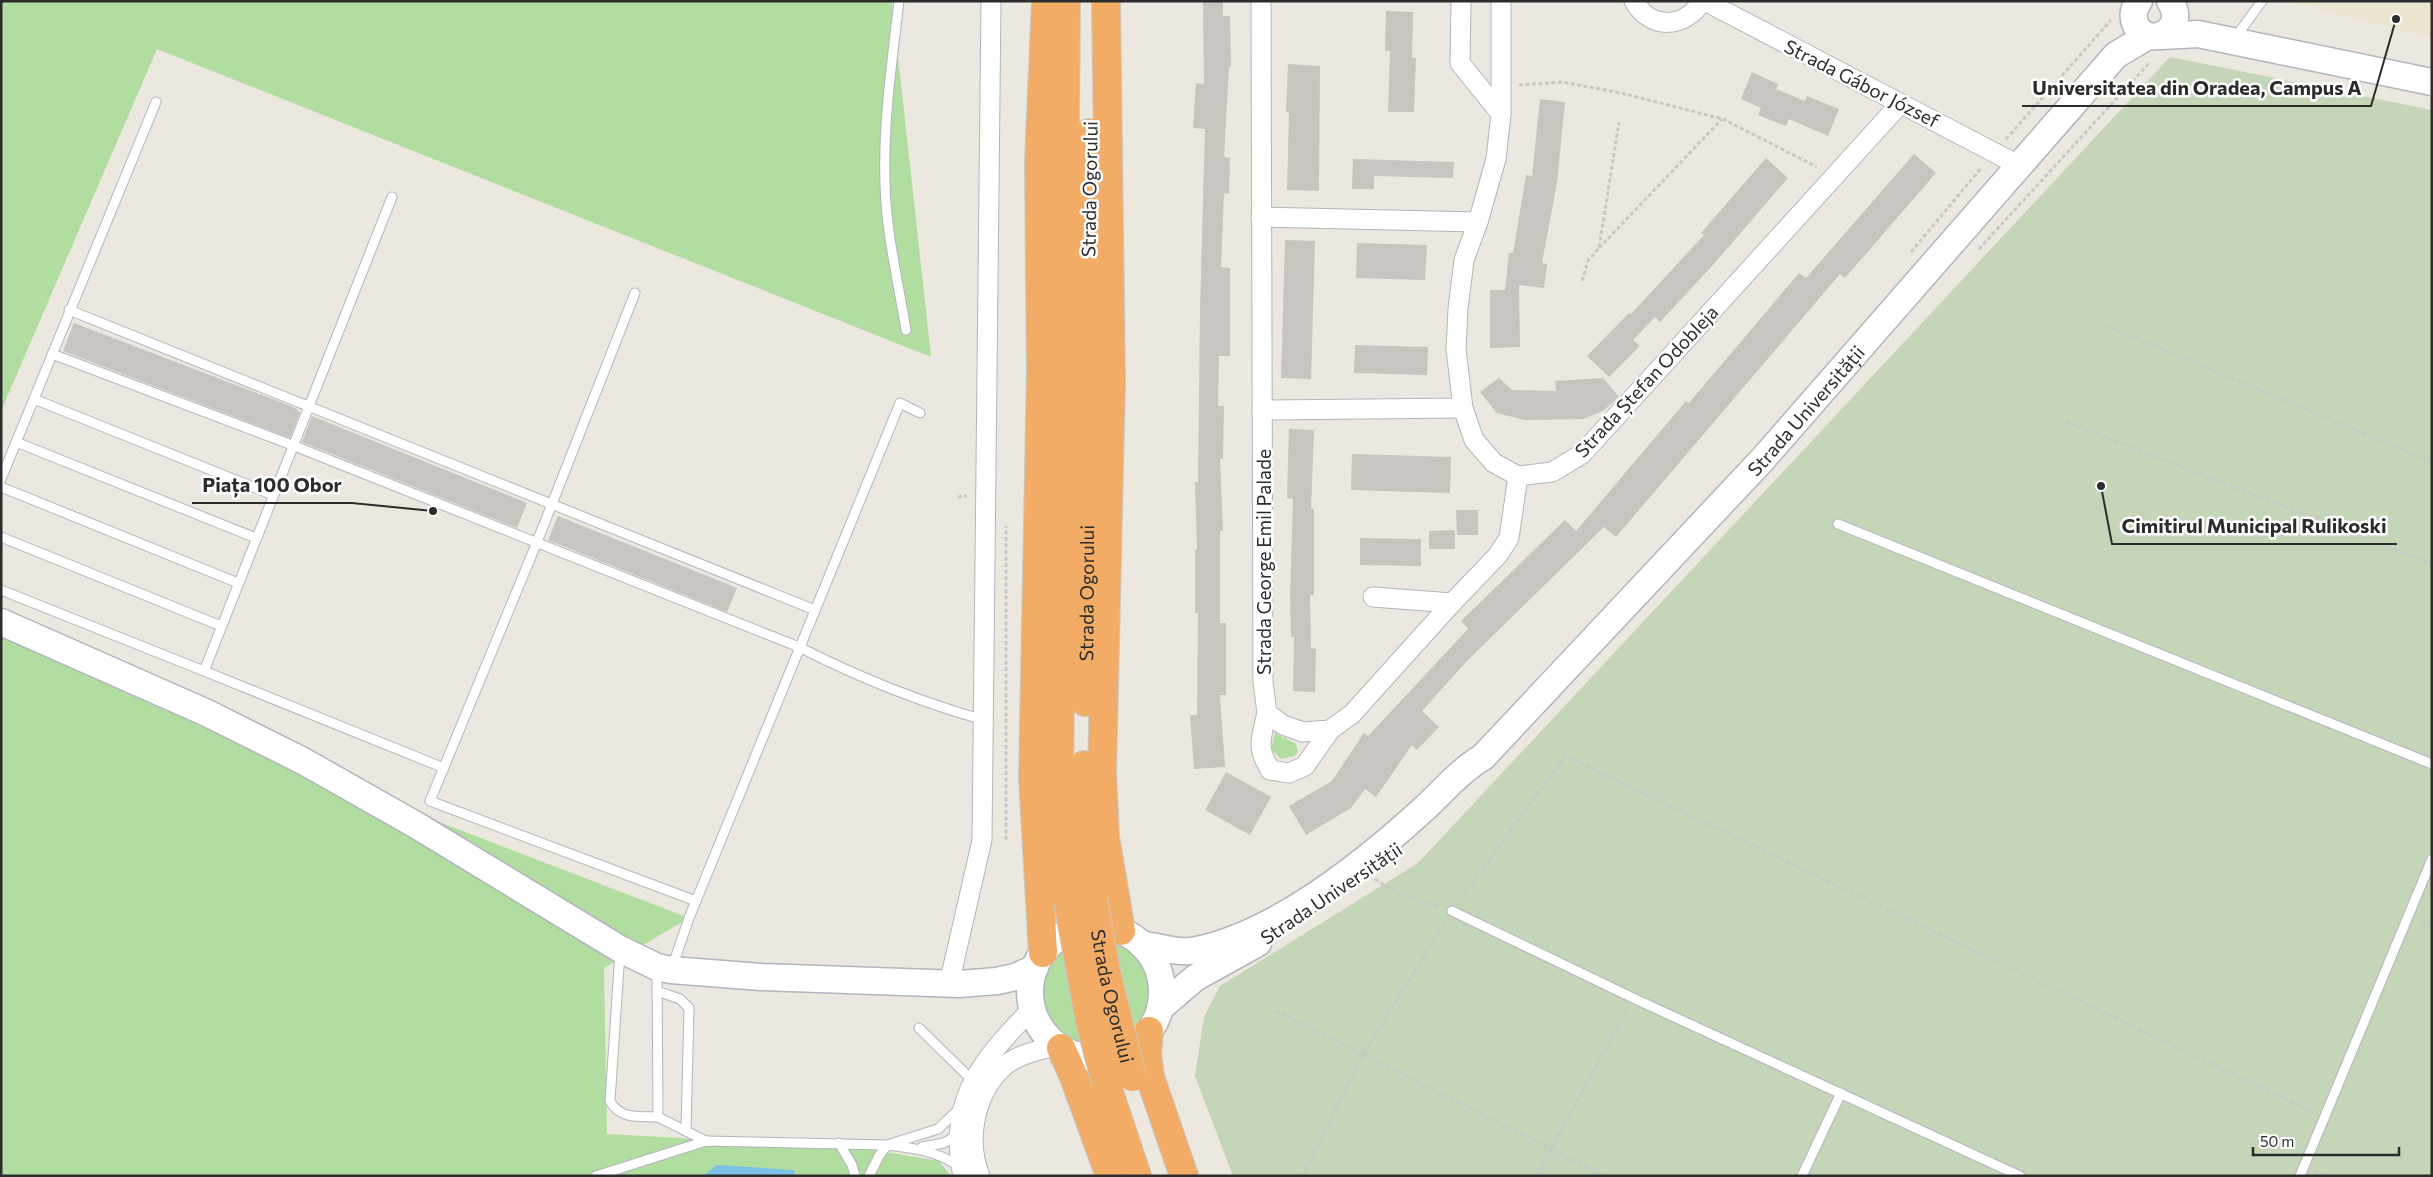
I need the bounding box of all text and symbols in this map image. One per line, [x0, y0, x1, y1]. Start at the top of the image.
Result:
street label: Strada Gábor József [1781, 34, 1944, 132]
callout: Universitatea din Oradea, Campus A [2022, 71, 2371, 106]
text: Universitatea din Oradea, Campus A [2032, 75, 2362, 99]
street label: Strada Ogorului [1076, 121, 1102, 257]
street label: Strada Ștefan Odobleja [1570, 300, 1724, 463]
street label: Strada Universității [1742, 340, 1869, 480]
street label: Strada George Emil Palade [1252, 449, 1275, 675]
callout: Piața 100 Obor [192, 468, 352, 503]
text: Piața 100 Obor [202, 472, 342, 498]
callout: Cimitirul Municipal Rulikoski [2112, 509, 2397, 544]
text: Cimitirul Municipal Rulikoski [2122, 513, 2386, 537]
street label: Strada Ogorului [1074, 525, 1098, 661]
street label: Strada Universității [1256, 837, 1407, 951]
street label: Strada Ogorului [1087, 927, 1140, 1065]
scale bar [2253, 1124, 2399, 1156]
text: 50 m [2260, 1132, 2294, 1150]

